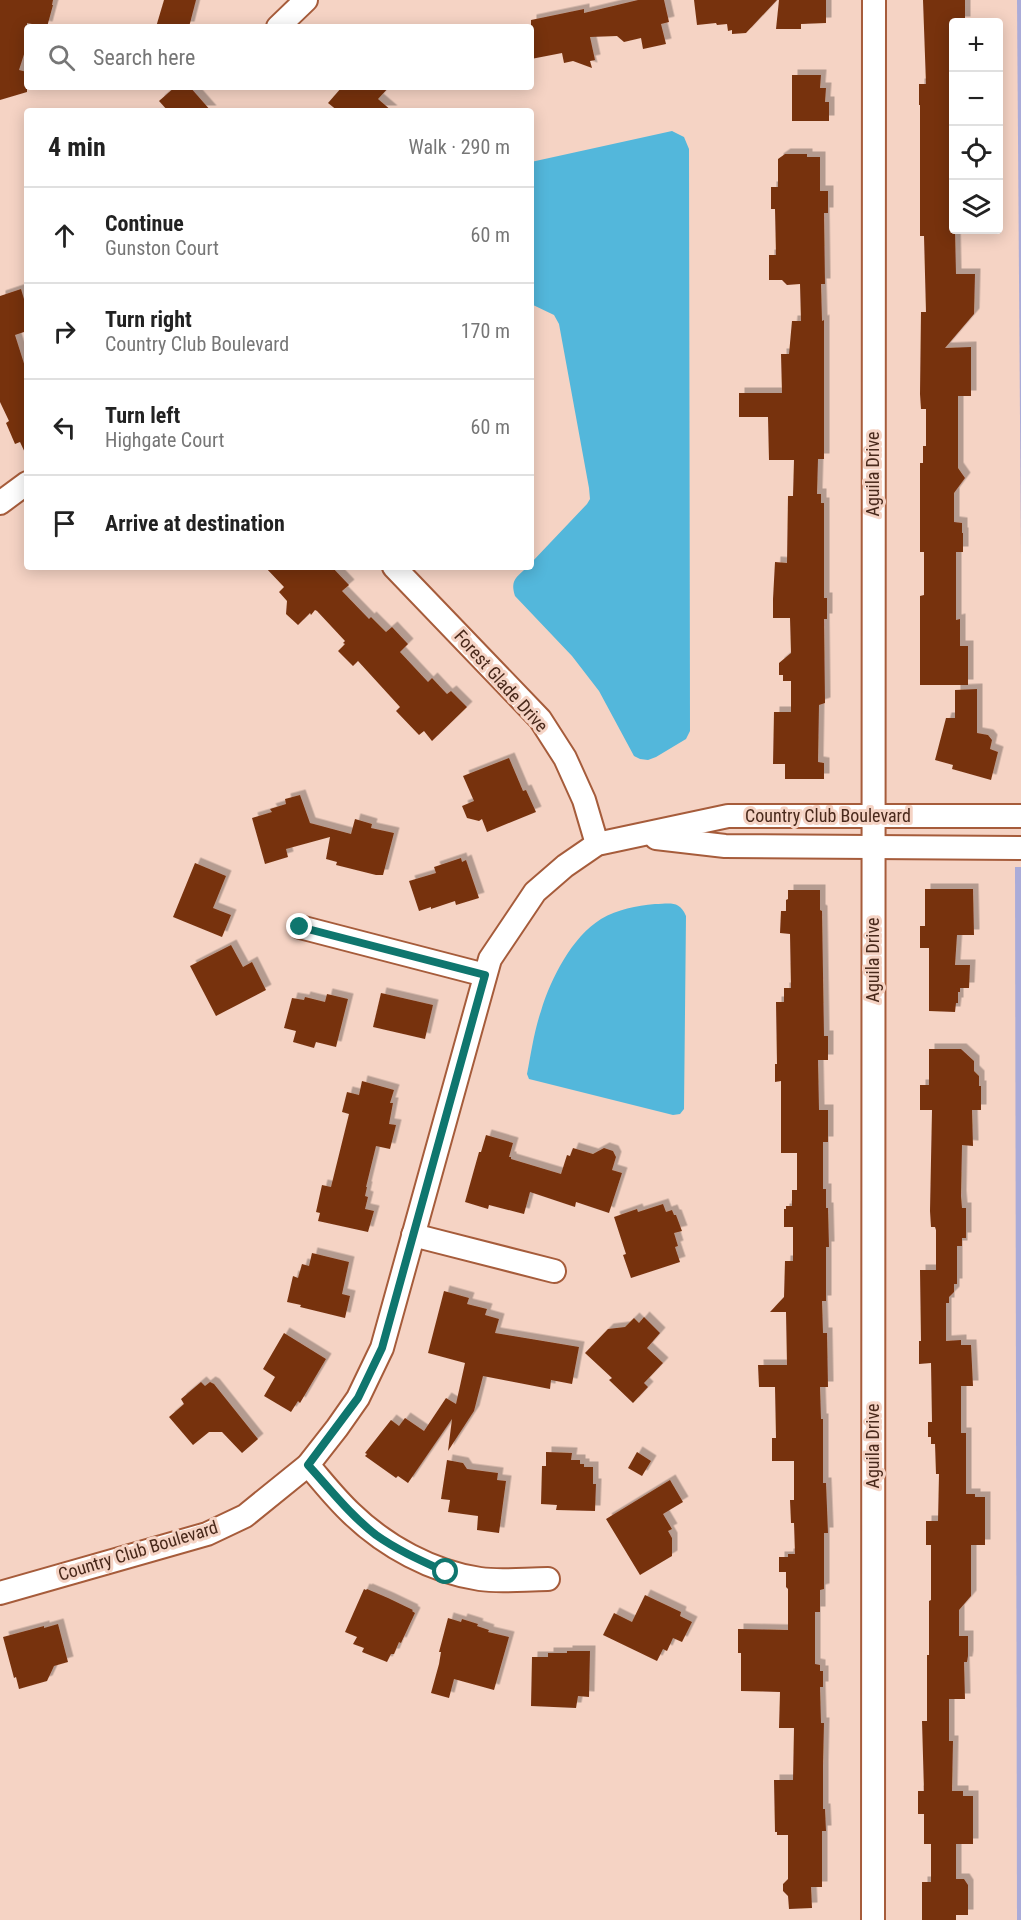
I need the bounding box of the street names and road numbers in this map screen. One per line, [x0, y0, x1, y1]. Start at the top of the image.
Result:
street label: Aguila Drive [862, 432, 883, 516]
street label: Forest Glade Drive [450, 625, 553, 736]
street label: Country Club Boulevard [745, 805, 911, 826]
street label: Aguila Drive [862, 918, 883, 1002]
street label: Aguila Drive [862, 1404, 883, 1488]
street label: Country Club Boulevard [56, 1516, 220, 1585]

